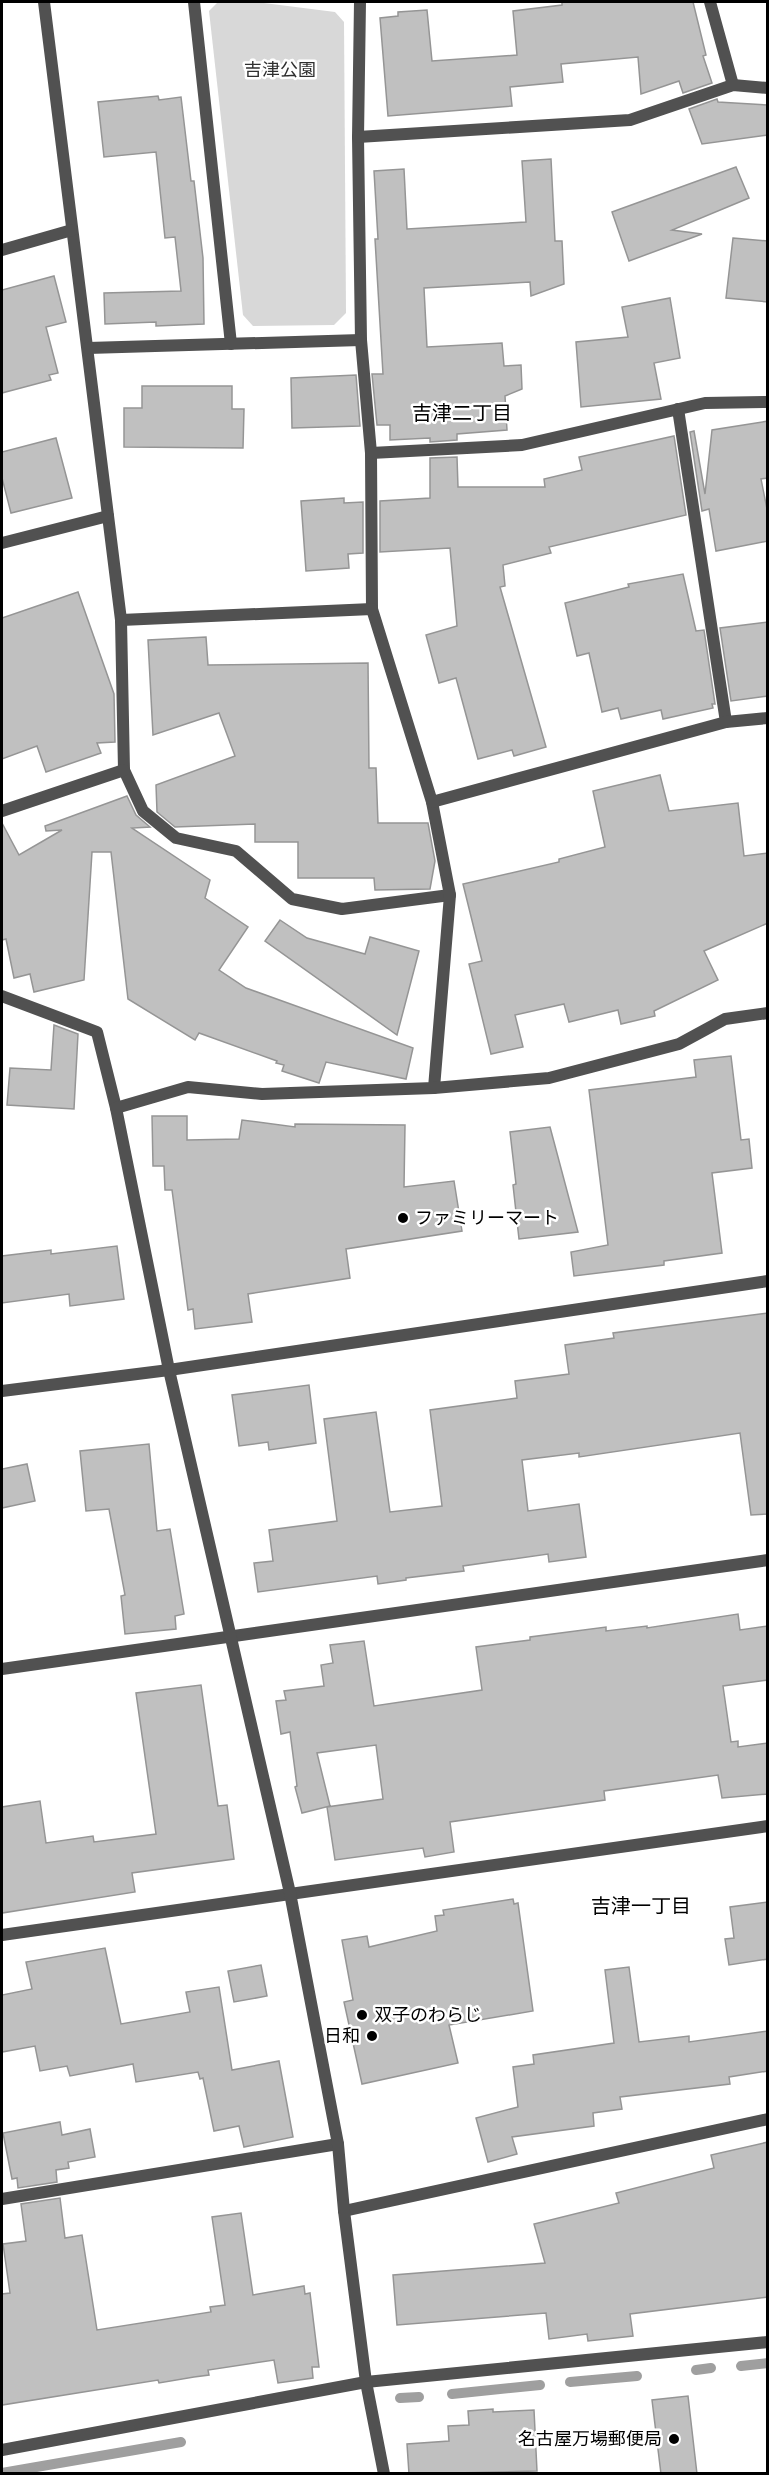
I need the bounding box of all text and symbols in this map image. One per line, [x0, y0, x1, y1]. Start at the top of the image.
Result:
park label: 吉津公園 [244, 60, 316, 80]
district label: 吉津二丁目 [412, 402, 512, 424]
place label: ファミリーマート [415, 1208, 559, 1228]
marker: ファミリーマート [396, 1211, 410, 1225]
district label: 吉津一丁目 [591, 1895, 691, 1917]
place label: 双子のわらじ [374, 2005, 482, 2025]
marker: 双子のわらじ [355, 2008, 369, 2022]
place label: 日和 [324, 2026, 360, 2046]
marker: 日和 [365, 2029, 379, 2043]
place label: 名古屋万場郵便局 [518, 2429, 662, 2449]
marker: 名古屋万場郵便局 [667, 2432, 681, 2446]

